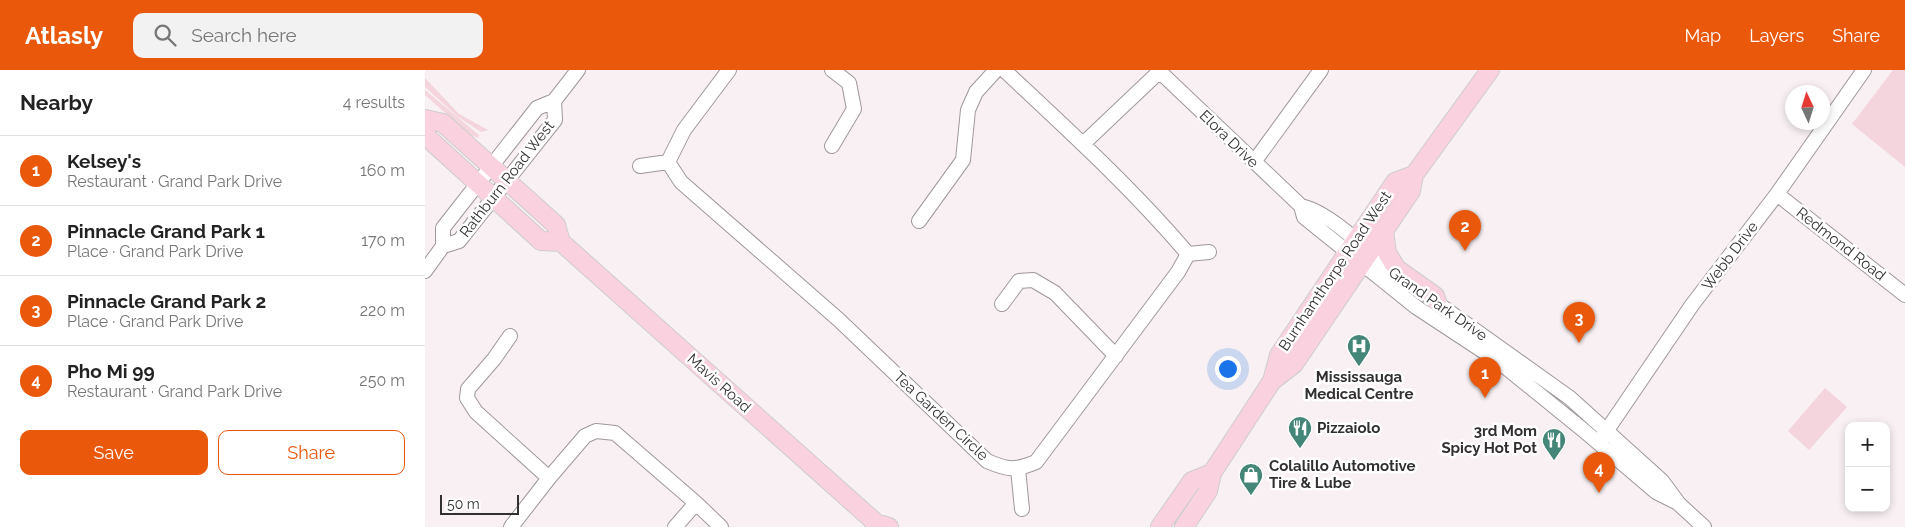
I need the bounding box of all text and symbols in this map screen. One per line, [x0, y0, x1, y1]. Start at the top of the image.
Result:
search box [133, 13, 483, 58]
text: Atlasly [25, 21, 103, 50]
icon: search [151, 21, 179, 49]
text: Search here [191, 24, 297, 46]
text: Map [1685, 25, 1721, 46]
text: Layers [1749, 25, 1804, 46]
text: Share [1832, 25, 1880, 46]
north arrow [1785, 85, 1830, 130]
text: Nearby [20, 90, 93, 115]
text: 4 results [343, 93, 405, 112]
street label: Elora Drive [1196, 106, 1262, 172]
street label: Rathburn Road West [456, 117, 558, 241]
text: Kelsey's [67, 150, 141, 172]
text: 1 [32, 161, 40, 180]
text: 160 m [360, 161, 405, 180]
text: Restaurant · Grand Park Drive [67, 172, 282, 191]
street label: Burnhamthorpe Road West [1275, 188, 1395, 354]
street label: Redmond Road [1793, 204, 1889, 284]
pin: 2 [1449, 210, 1481, 251]
street label: Webb Drive [1698, 218, 1762, 294]
text: Pinnacle Grand Park 1 [67, 220, 265, 242]
text: 2 [31, 231, 41, 250]
text: 170 m [361, 231, 405, 250]
text: Place · Grand Park Drive [67, 242, 243, 261]
street label: Grand Park Drive [1385, 263, 1491, 345]
text: Pinnacle Grand Park 2 [67, 290, 266, 312]
text: 3 [32, 301, 40, 320]
text: 220 m [360, 301, 405, 320]
pin: 3 [1563, 302, 1595, 343]
text: Place · Grand Park Drive [67, 312, 243, 331]
hospital icon: Mississauga Medical Centre [1346, 333, 1372, 367]
street label: Mavis Road [684, 350, 754, 416]
your location [1215, 356, 1241, 382]
pin: 1 [1469, 357, 1501, 398]
text: Pho Mi 99 [67, 360, 155, 382]
street label: Tea Garden Circle [890, 368, 992, 465]
place label: Mississauga Medical Centre [1304, 368, 1414, 403]
text: 4 [31, 371, 41, 390]
text: 250 m [359, 371, 405, 390]
text: Restaurant · Grand Park Drive [67, 382, 282, 401]
restaurant icon: Pizzaiolo [1287, 415, 1313, 449]
place label: Pizzaiolo [1317, 419, 1380, 437]
place label: 3rd Mom Spicy Hot Pot [1441, 422, 1537, 457]
map controls [1845, 422, 1890, 512]
button: + [1845, 422, 1890, 467]
restaurant icon: 3rd Mom Spicy Hot Pot [1541, 427, 1567, 461]
button: Save [20, 430, 208, 475]
button: Share [218, 430, 405, 475]
pin: 4 [1583, 452, 1615, 493]
place label: Colalillo Automotive Tire & Lube [1269, 457, 1415, 492]
shop icon: Colalillo Automotive Tire & Lube [1238, 462, 1264, 496]
button: − [1845, 467, 1890, 512]
scale bar [440, 492, 519, 515]
text: 50 m [447, 496, 480, 512]

